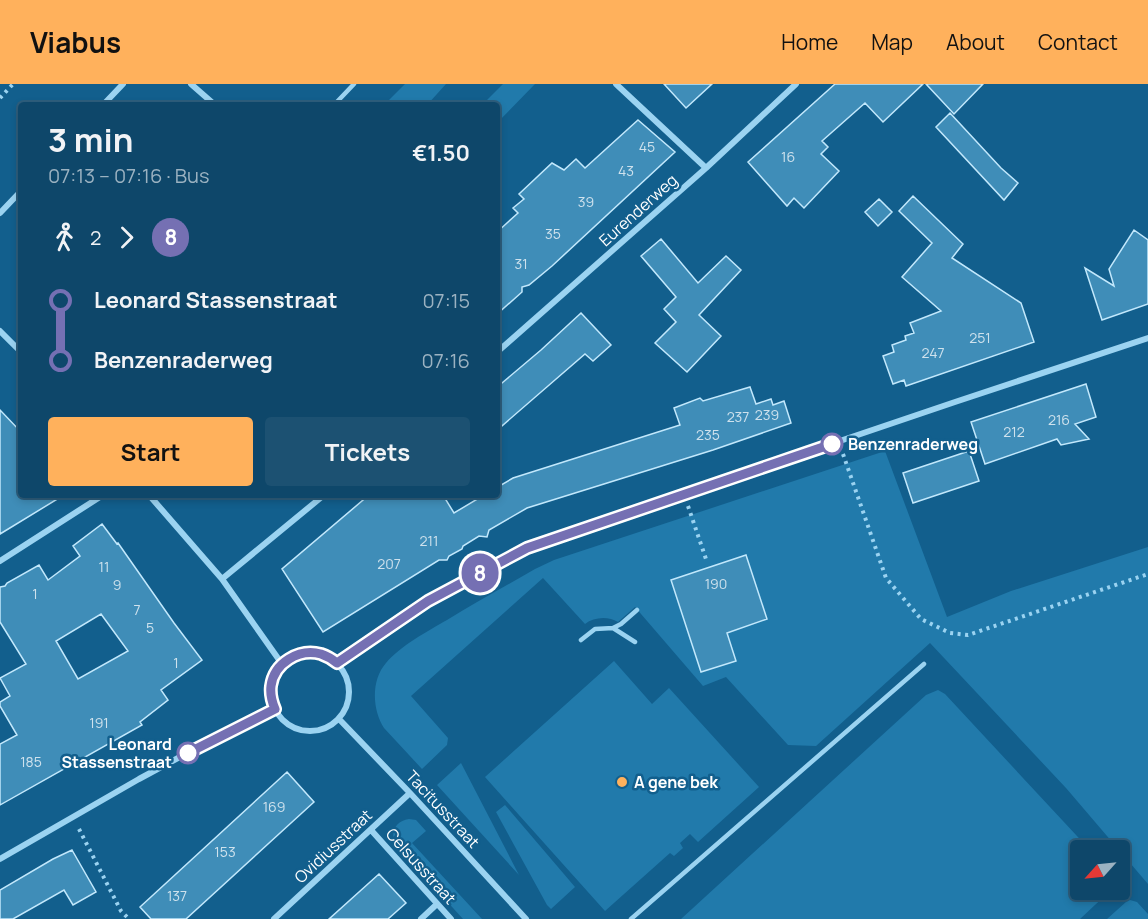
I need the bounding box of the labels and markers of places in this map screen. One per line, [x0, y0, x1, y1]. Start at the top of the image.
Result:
marker: Benzenraderweg [821, 433, 843, 455]
place label: Benzenraderweg [848, 433, 978, 455]
place label: Leonard Stassenstraat [61, 733, 172, 773]
marker: Leonard Stassenstraat [177, 742, 199, 764]
place label: A gene bek [634, 771, 718, 793]
marker: A gene bek [615, 775, 629, 789]

